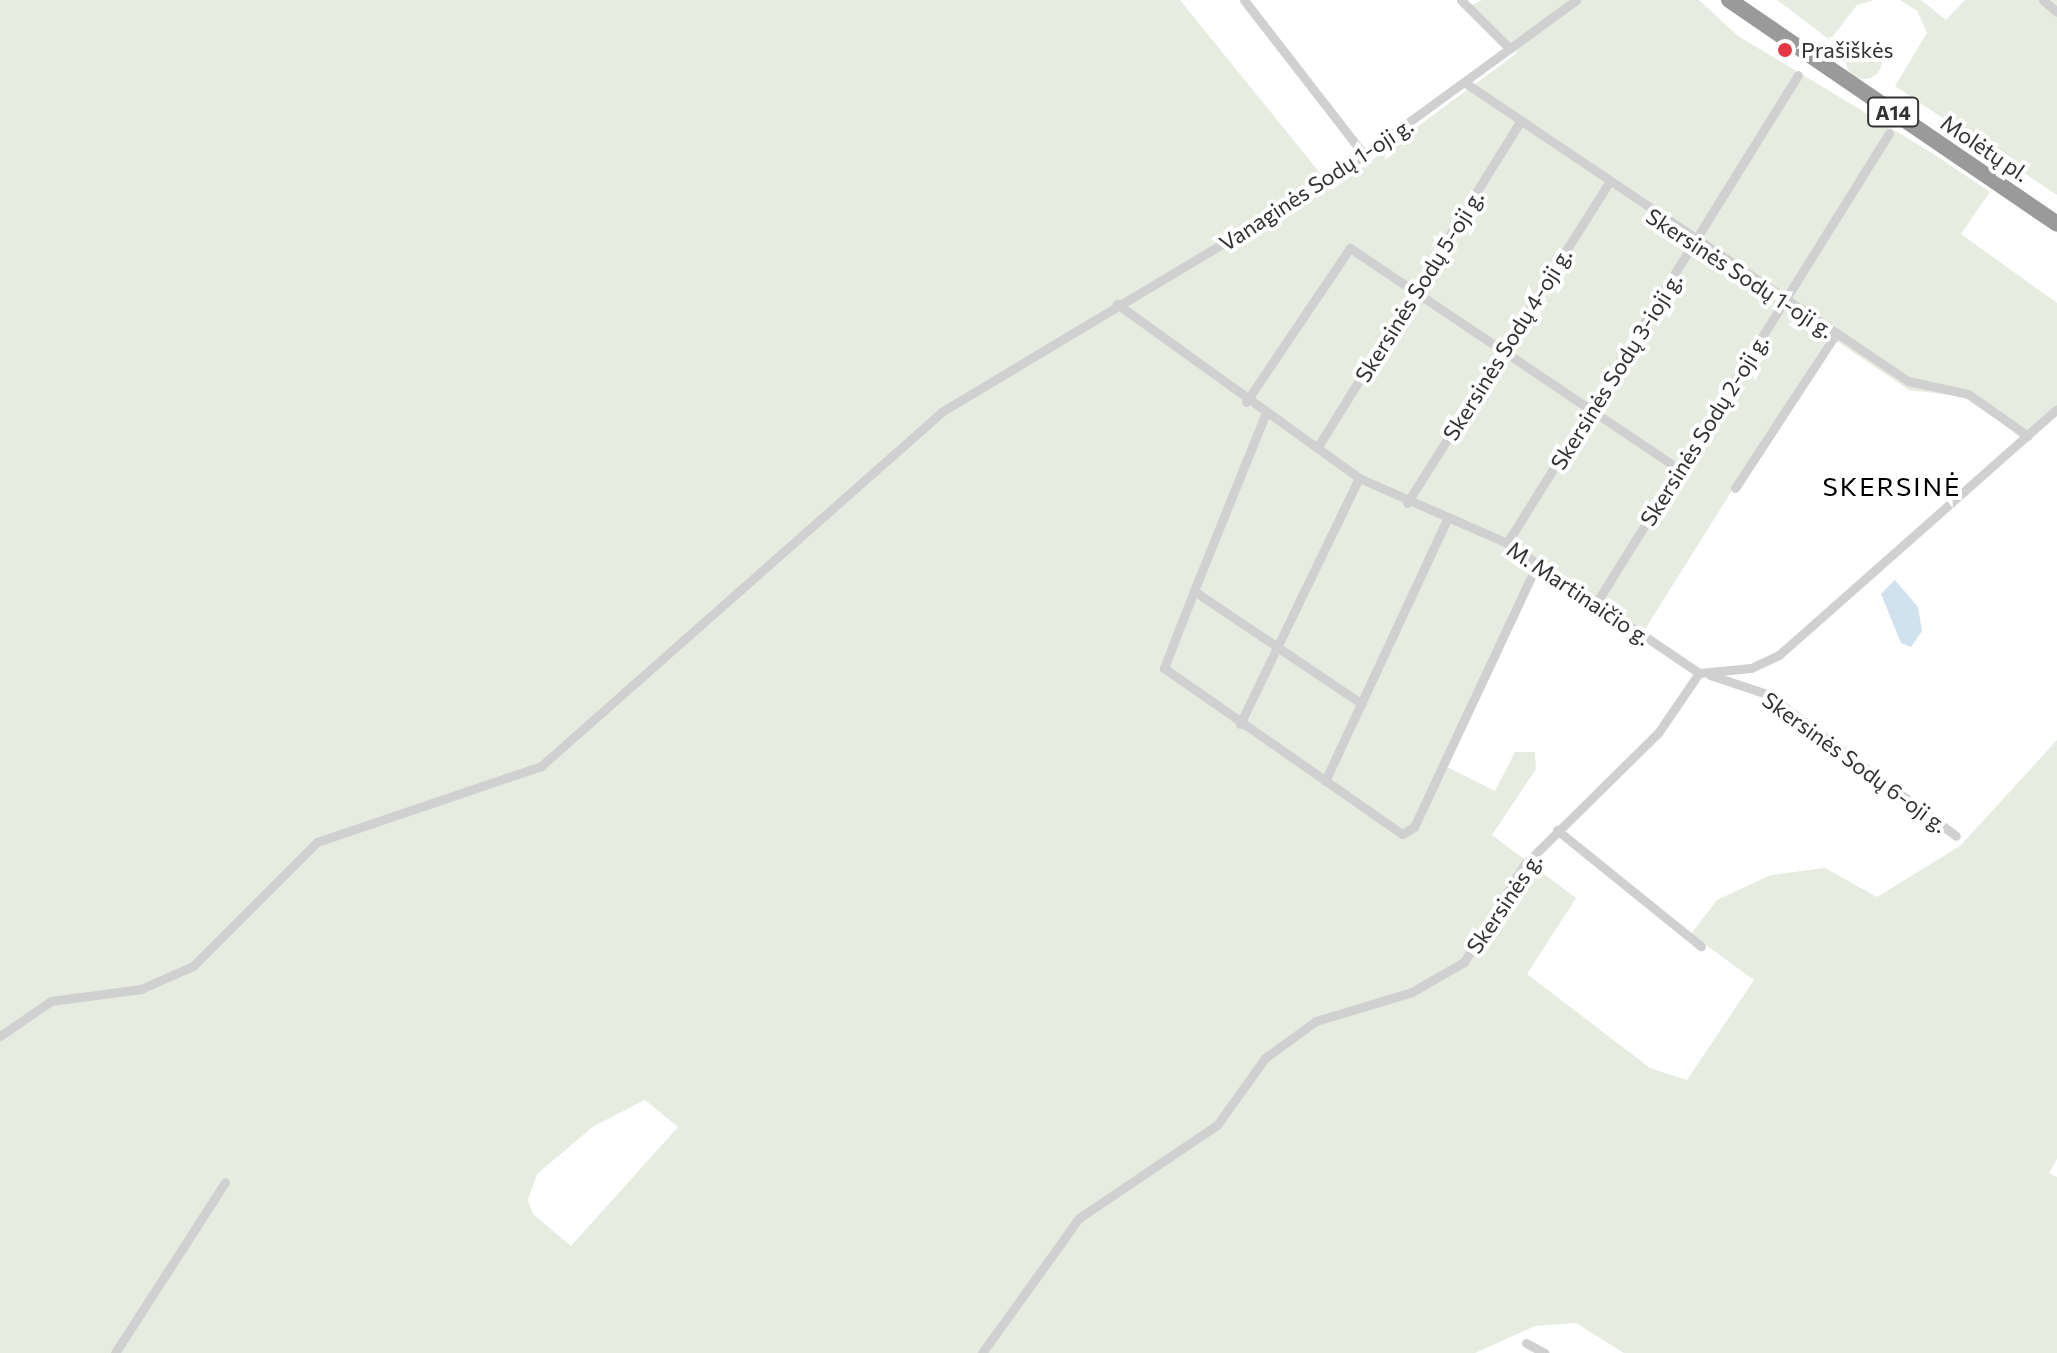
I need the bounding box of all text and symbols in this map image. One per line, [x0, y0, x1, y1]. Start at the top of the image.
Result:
place label: Prašiškės [1801, 37, 1894, 63]
marker: Prašiškės [1776, 41, 1794, 59]
road number: A14 [1867, 96, 1919, 128]
street label: Molėtų pl. [1936, 109, 2034, 187]
street label: Vanaginės Sodų 1-oji g. [1214, 112, 1418, 256]
street label: Skersinės Sodų 5-oji g. [1349, 185, 1489, 387]
street label: Skersinės Sodų 1-oji g. [1641, 203, 1839, 343]
street label: Skersinės Sodų 4-oji g. [1437, 243, 1577, 445]
street label: Skersinės Sodų 3-ioji g. [1545, 268, 1687, 474]
street label: Skersinės Sodų 2-oji g. [1634, 329, 1774, 531]
district label: SKERSINĖ [1822, 470, 1962, 502]
street label: M. Martinaičio g. [1502, 535, 1656, 651]
street label: Skersinės Sodų 6-oji g. [1757, 686, 1953, 838]
street label: Skersinės g. [1461, 848, 1547, 958]

